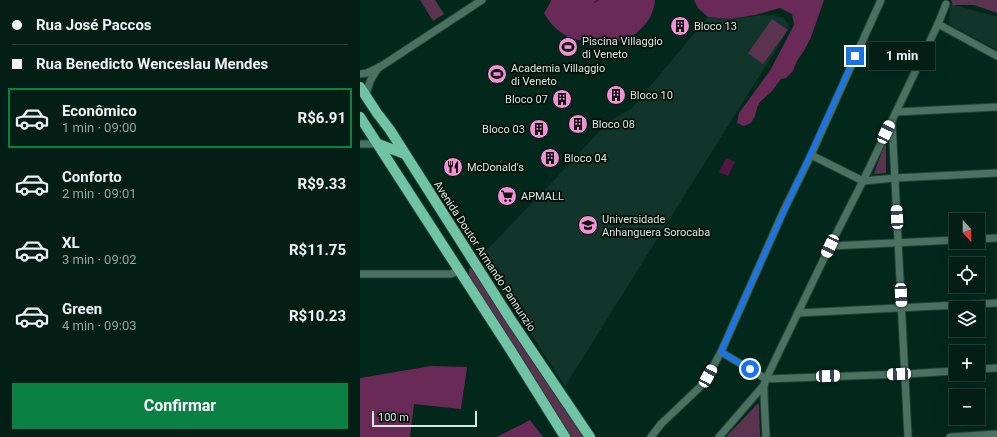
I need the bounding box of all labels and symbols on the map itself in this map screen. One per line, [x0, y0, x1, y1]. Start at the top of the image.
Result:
building icon: Bloco 13 [669, 15, 691, 37]
place label: Bloco 13 [694, 20, 737, 33]
place label: Piscina Villaggio di Veneto [582, 35, 663, 61]
sports icon: Piscina Villaggio di Veneto [557, 36, 579, 58]
callout: 1 min [869, 42, 935, 70]
route end [846, 47, 864, 65]
place label: Academia Villaggio di Veneto [511, 62, 605, 88]
sports icon: Academia Villaggio di Veneto [486, 63, 508, 85]
building icon: Bloco 10 [605, 84, 627, 106]
building icon: Bloco 07 [551, 88, 573, 110]
place label: Bloco 10 [630, 89, 673, 102]
place label: Bloco 07 [505, 93, 548, 106]
building icon: Bloco 08 [567, 113, 589, 135]
building icon: Bloco 03 [528, 118, 550, 140]
place label: Bloco 08 [592, 118, 635, 131]
car [875, 119, 897, 145]
place label: Bloco 03 [482, 123, 525, 136]
building icon: Bloco 04 [539, 147, 561, 169]
place label: Bloco 04 [564, 152, 607, 165]
restaurant icon: McDonald's [442, 156, 464, 178]
place label: McDonald's [467, 161, 524, 174]
street label: Avenida Doutor Armando Pannunzio [431, 179, 538, 334]
supermarket icon: APMALL [496, 185, 518, 207]
place label: APMALL [521, 190, 564, 203]
car [890, 205, 904, 229]
place label: Universidade Anhanguera Sorocaba [602, 213, 710, 239]
north arrow [949, 213, 985, 249]
school or university icon: Universidade Anhanguera Sorocaba [577, 214, 599, 236]
car [819, 233, 841, 259]
car [894, 283, 908, 307]
route start [741, 360, 759, 378]
car [697, 363, 719, 389]
car [887, 368, 911, 380]
car [816, 370, 840, 382]
scale bar [372, 409, 477, 428]

